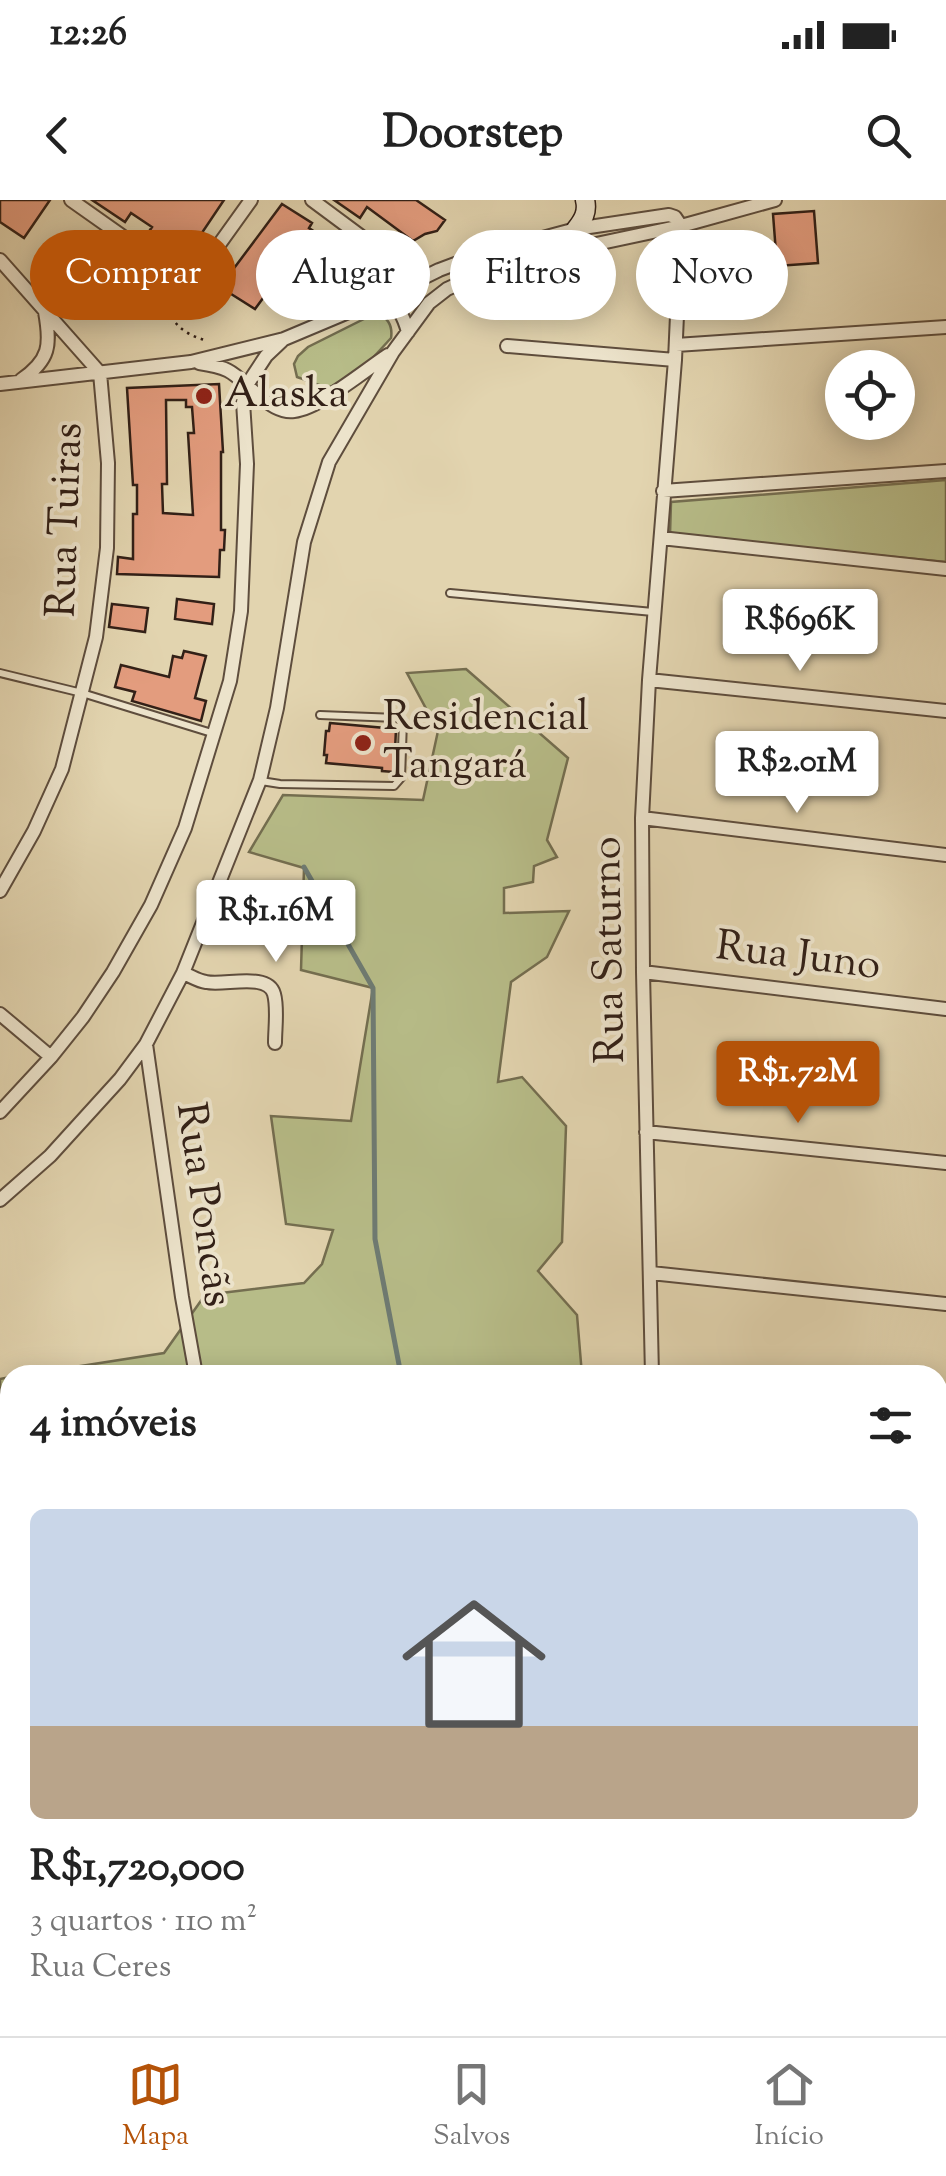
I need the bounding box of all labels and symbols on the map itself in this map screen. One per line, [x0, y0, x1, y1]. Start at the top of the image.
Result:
place label: Alaska [224, 366, 348, 426]
marker: Alaska [193, 385, 215, 407]
street label: Rua Tuiras [34, 422, 100, 618]
pin: R$696K [719, 589, 881, 674]
place label: Residencial Tangará [383, 689, 589, 797]
pin: R$2.01M [705, 731, 889, 816]
marker: Residencial Tangará [352, 732, 374, 754]
street label: Rua Saturno [579, 836, 643, 1064]
pin: R$1.16M [184, 880, 368, 965]
street label: Rua Juno [712, 918, 884, 998]
pin: R$1.72M [706, 1041, 890, 1126]
street label: Rua Poncãs [158, 1099, 246, 1311]

